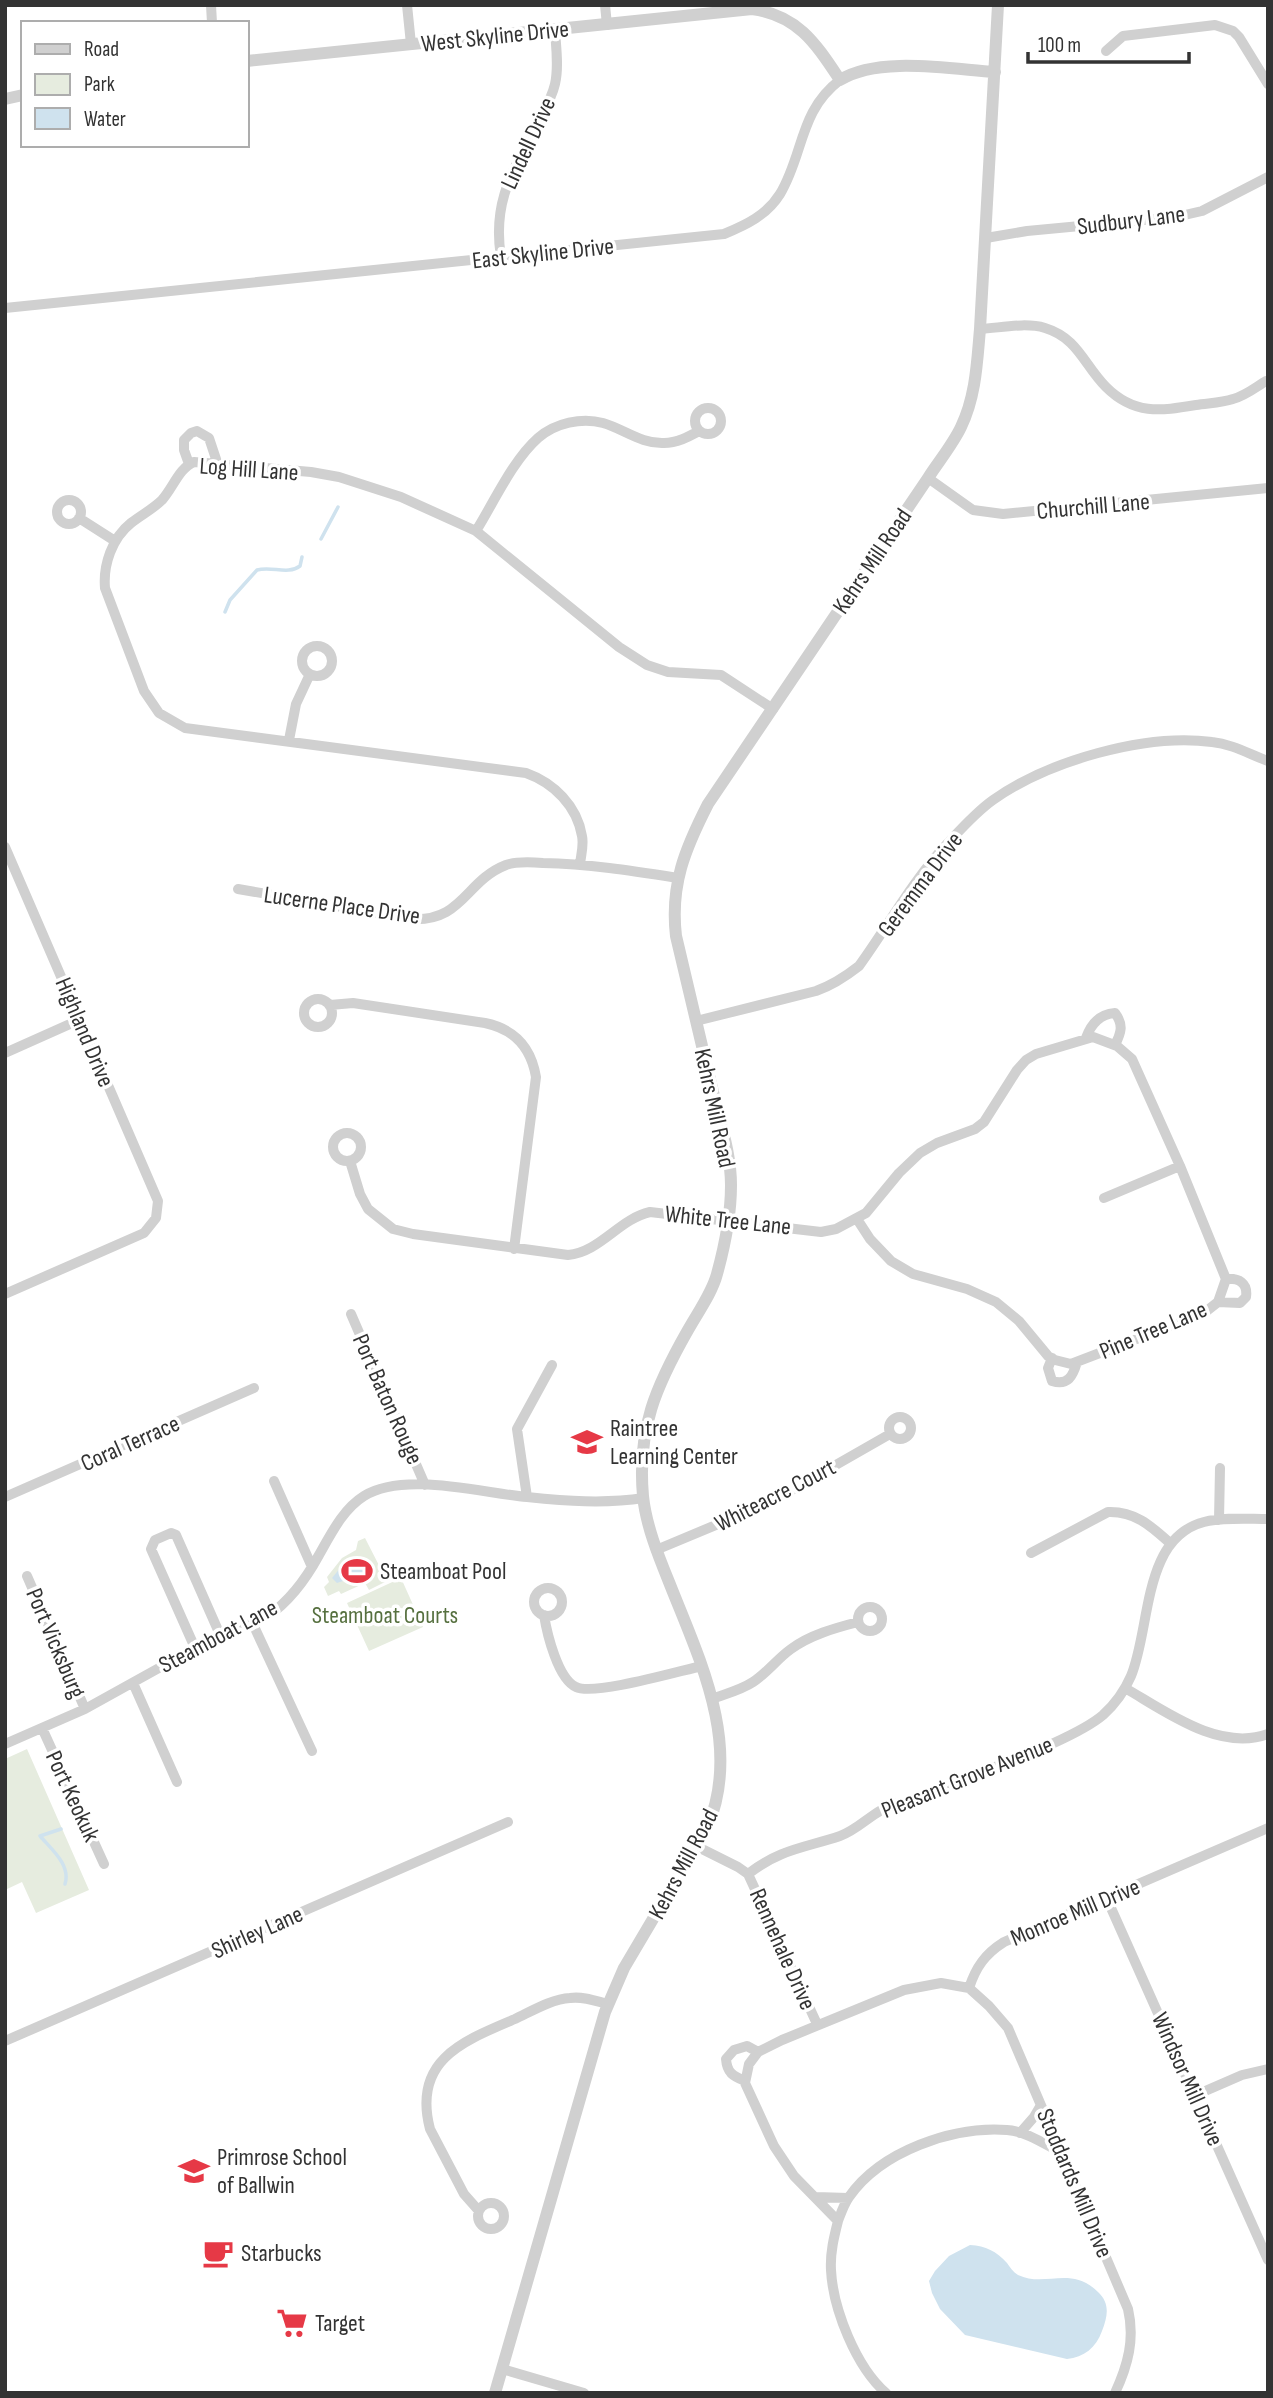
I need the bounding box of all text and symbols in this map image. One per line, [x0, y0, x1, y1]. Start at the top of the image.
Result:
street label: West Skyline Drive [420, 14, 570, 59]
legend [21, 21, 248, 147]
scale bar [1028, 21, 1189, 65]
text: 100 m [1038, 33, 1081, 58]
text: Road [84, 37, 119, 62]
text: Park [84, 72, 115, 97]
street label: Lindell Drive [495, 93, 562, 194]
text: Water [84, 107, 126, 132]
street label: Sudbury Lane [1075, 199, 1187, 242]
street label: East Skyline Drive [471, 232, 615, 275]
street label: Log Hill Lane [198, 452, 300, 487]
street label: Churchill Lane [1035, 487, 1151, 526]
street label: Kehrs Mill Road [827, 503, 918, 619]
street label: Geremma Drive [872, 826, 969, 942]
street label: Lucerne Place Drive [262, 880, 422, 931]
street label: Highland Drive [48, 973, 121, 1091]
street label: Kehrs Mill Road [688, 1046, 741, 1170]
street label: White Tree Lane [663, 1199, 792, 1242]
street label: Pine Tree Lane [1095, 1295, 1211, 1366]
street label: Port Baton Rouge [346, 1330, 429, 1469]
street label: Coral Terrace [76, 1409, 184, 1478]
place label: Raintree Learning Center [610, 1414, 738, 1471]
school or university icon: Raintree Learning Center [570, 1425, 604, 1459]
street label: Whiteacre Court [710, 1453, 840, 1538]
sports icon: Steamboat Pool [340, 1554, 374, 1588]
place label: Steamboat Pool [380, 1557, 506, 1586]
street label: Port Vicksburg [19, 1584, 92, 1702]
street label: Steamboat Lane [154, 1593, 282, 1680]
park label: Steamboat Courts [312, 1601, 458, 1630]
street label: Pleasant Grove Avenue [877, 1730, 1057, 1825]
street label: Port Keokuk [39, 1746, 106, 1846]
street label: Kehrs Mill Road [642, 1804, 725, 1924]
street label: Monroe Mill Drive [1006, 1872, 1144, 1953]
street label: Rennehale Drive [743, 1884, 822, 2014]
street label: Shirley Lane [207, 1899, 307, 1965]
street label: Windsor Mill Drive [1145, 2008, 1230, 2150]
street label: Stoddards Mill Drive [1030, 2104, 1119, 2262]
place label: Primrose School of Ballwin [217, 2143, 347, 2200]
school or university icon: Primrose School of Ballwin [177, 2154, 211, 2188]
cafe icon: Starbucks [201, 2236, 235, 2270]
place label: Starbucks [241, 2239, 322, 2268]
supermarket icon: Target [275, 2306, 309, 2340]
place label: Target [315, 2309, 365, 2338]

